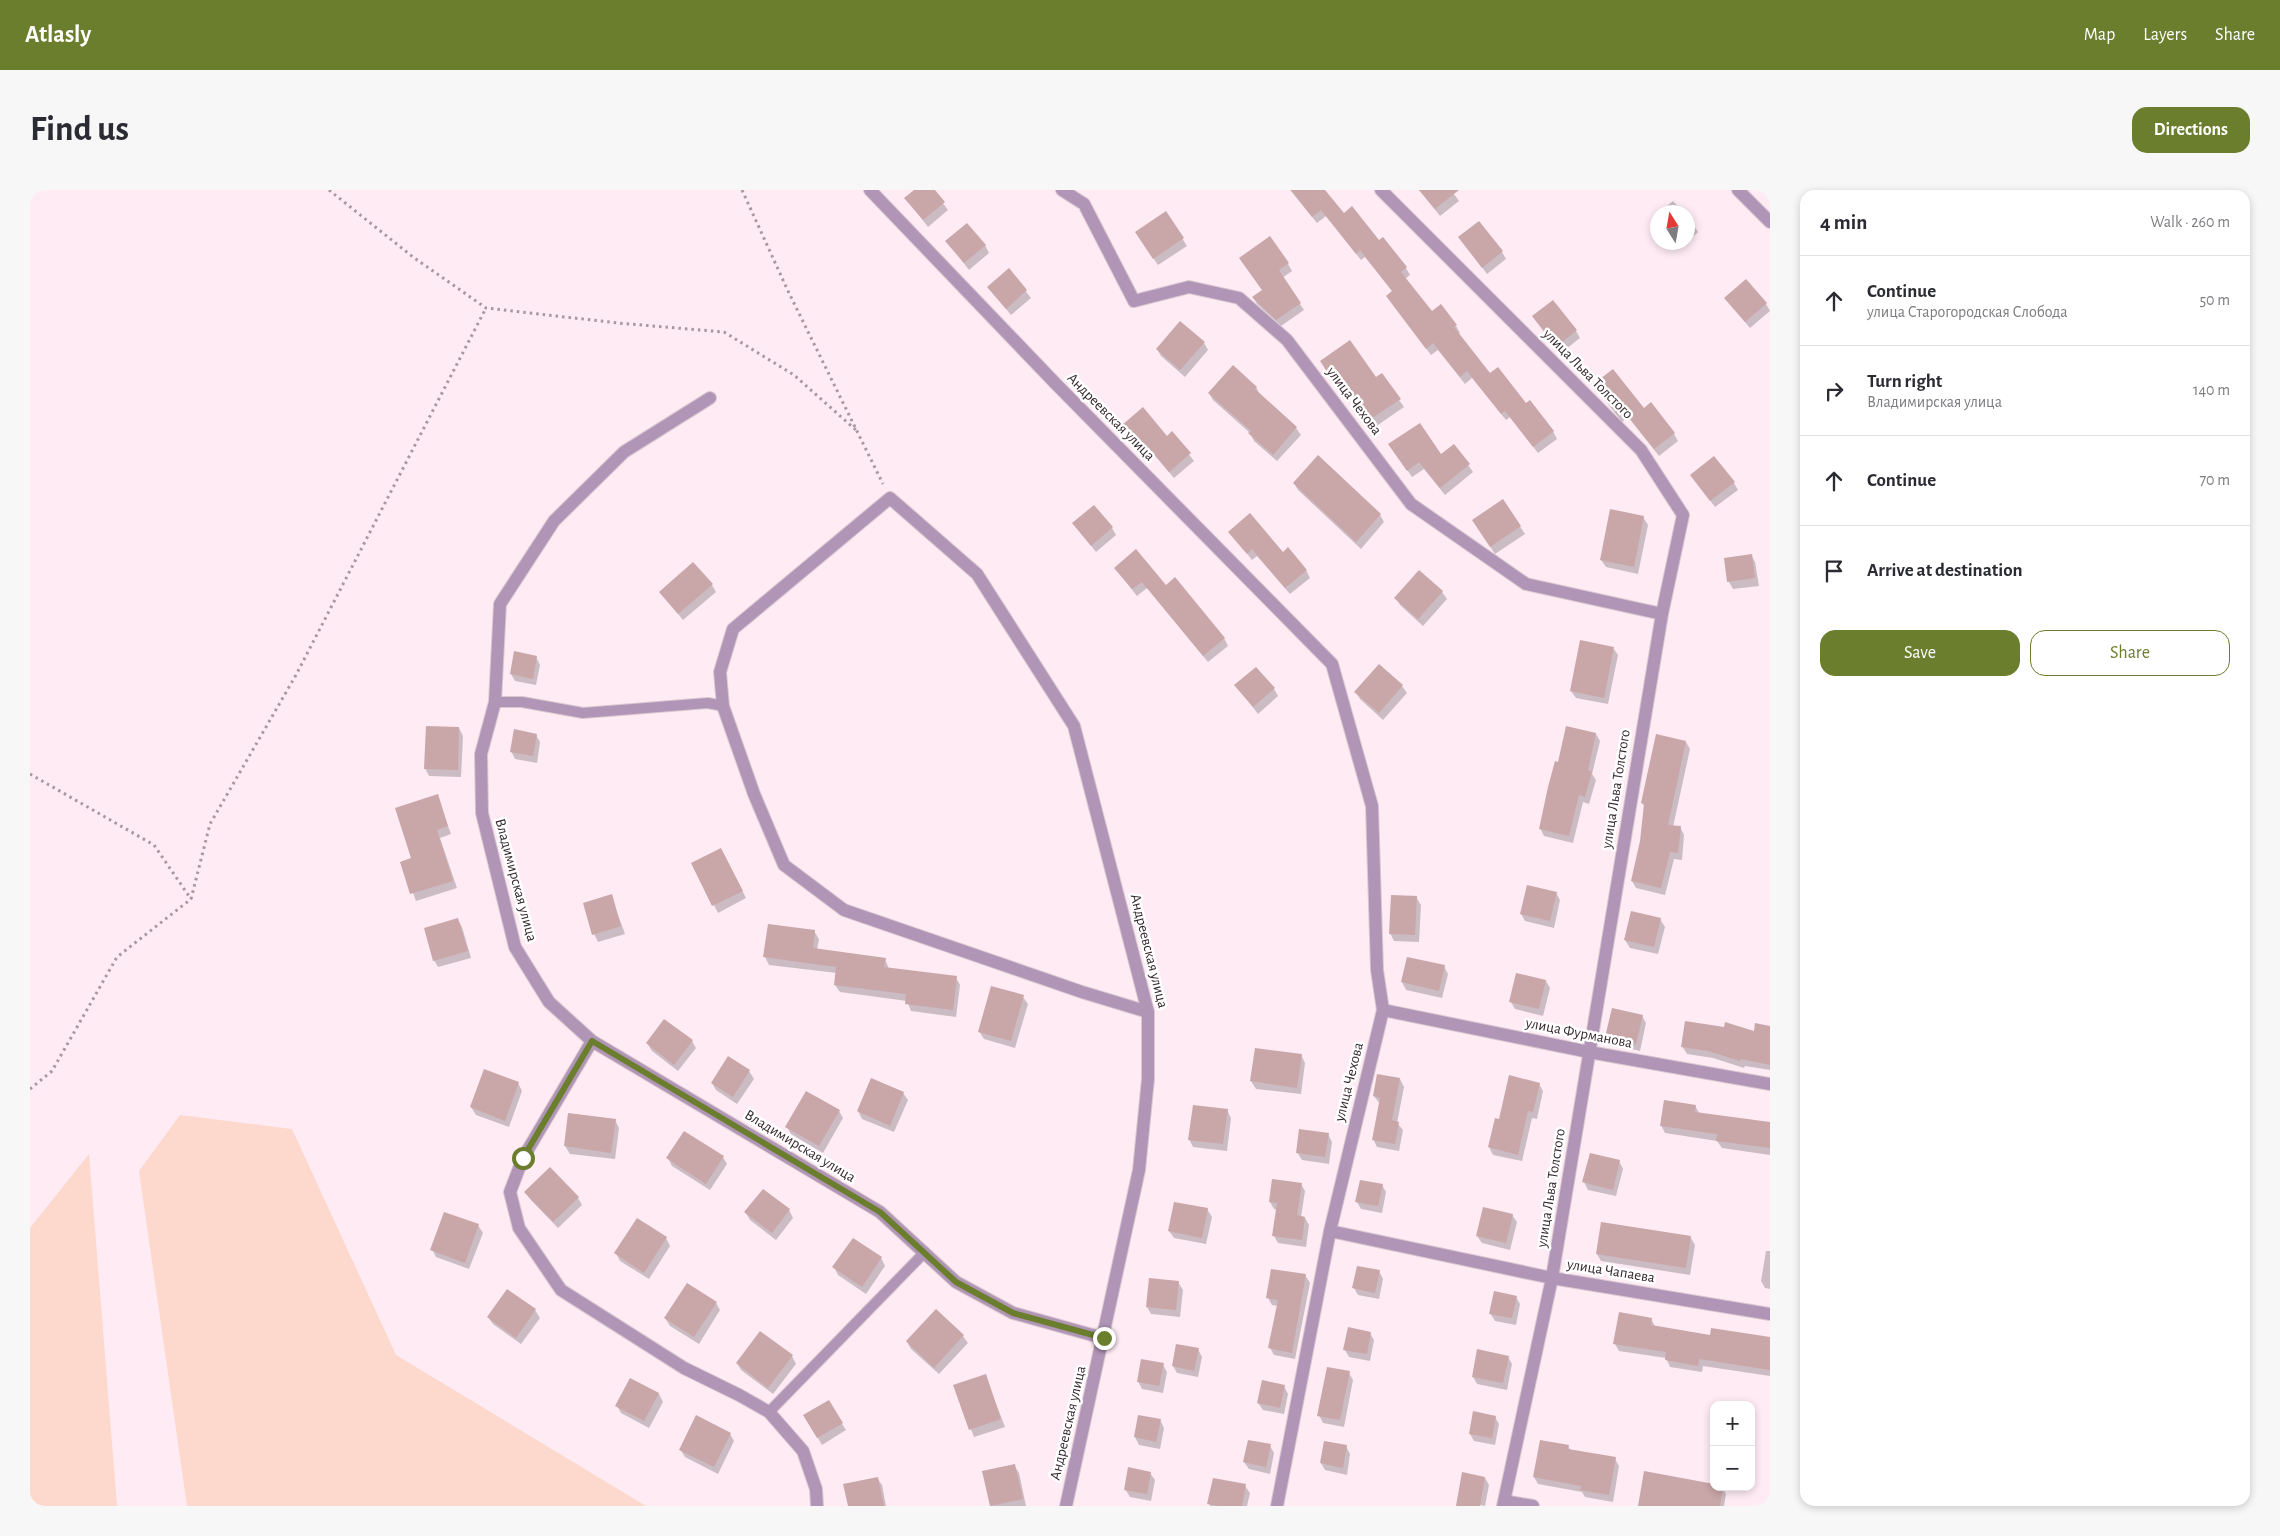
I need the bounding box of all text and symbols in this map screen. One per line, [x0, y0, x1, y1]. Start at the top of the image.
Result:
text: Atlasly [25, 23, 91, 47]
text: Map [2084, 26, 2115, 44]
text: Layers [2143, 26, 2187, 44]
text: Share [2215, 26, 2255, 44]
button: Directions [2132, 107, 2250, 153]
text: Find us [30, 112, 129, 147]
north arrow [1650, 205, 1695, 250]
text: 4 min [1820, 212, 1867, 233]
text: Walk · 260 m [2150, 214, 2230, 230]
text: Continue [1867, 282, 1936, 301]
icon: ahead [1820, 287, 1848, 315]
text: 50 m [2199, 292, 2230, 308]
text: улица Старогородская Слобода [1867, 304, 2068, 320]
street label: улица Льва Толстого [1539, 325, 1636, 422]
street label: улица Чехова [1323, 363, 1384, 438]
street label: Андреевская улица [1064, 370, 1158, 464]
text: Turn right [1867, 372, 1942, 391]
icon: right [1820, 377, 1848, 405]
text: 140 m [2193, 382, 2230, 398]
text: Владимирская улица [1867, 394, 2002, 410]
icon: ahead [1820, 467, 1848, 495]
text: Continue [1867, 471, 1936, 490]
text: 70 m [2199, 472, 2230, 488]
icon: arrive [1820, 557, 1848, 585]
text: Arrive at destination [1867, 561, 2023, 580]
button: Save [1820, 630, 2020, 676]
button: Share [2030, 630, 2230, 676]
street label: улица Льва Толстого [1599, 728, 1633, 851]
street label: Владимирская улица [492, 817, 540, 943]
street label: Андреевская улица [1128, 892, 1170, 1010]
street label: улица Фурманова [1524, 1015, 1634, 1051]
street label: улица Чехова [1332, 1041, 1366, 1124]
street label: Владимирская улица [742, 1107, 858, 1185]
street label: улица Льва Толстого [1534, 1127, 1568, 1250]
route start [512, 1147, 535, 1170]
street label: улица Чапаева [1565, 1256, 1656, 1285]
route end [1093, 1327, 1116, 1350]
street label: Андреевская улица [1048, 1364, 1089, 1482]
map controls [1710, 1401, 1755, 1491]
button: + [1710, 1401, 1755, 1446]
button: − [1710, 1446, 1755, 1491]

